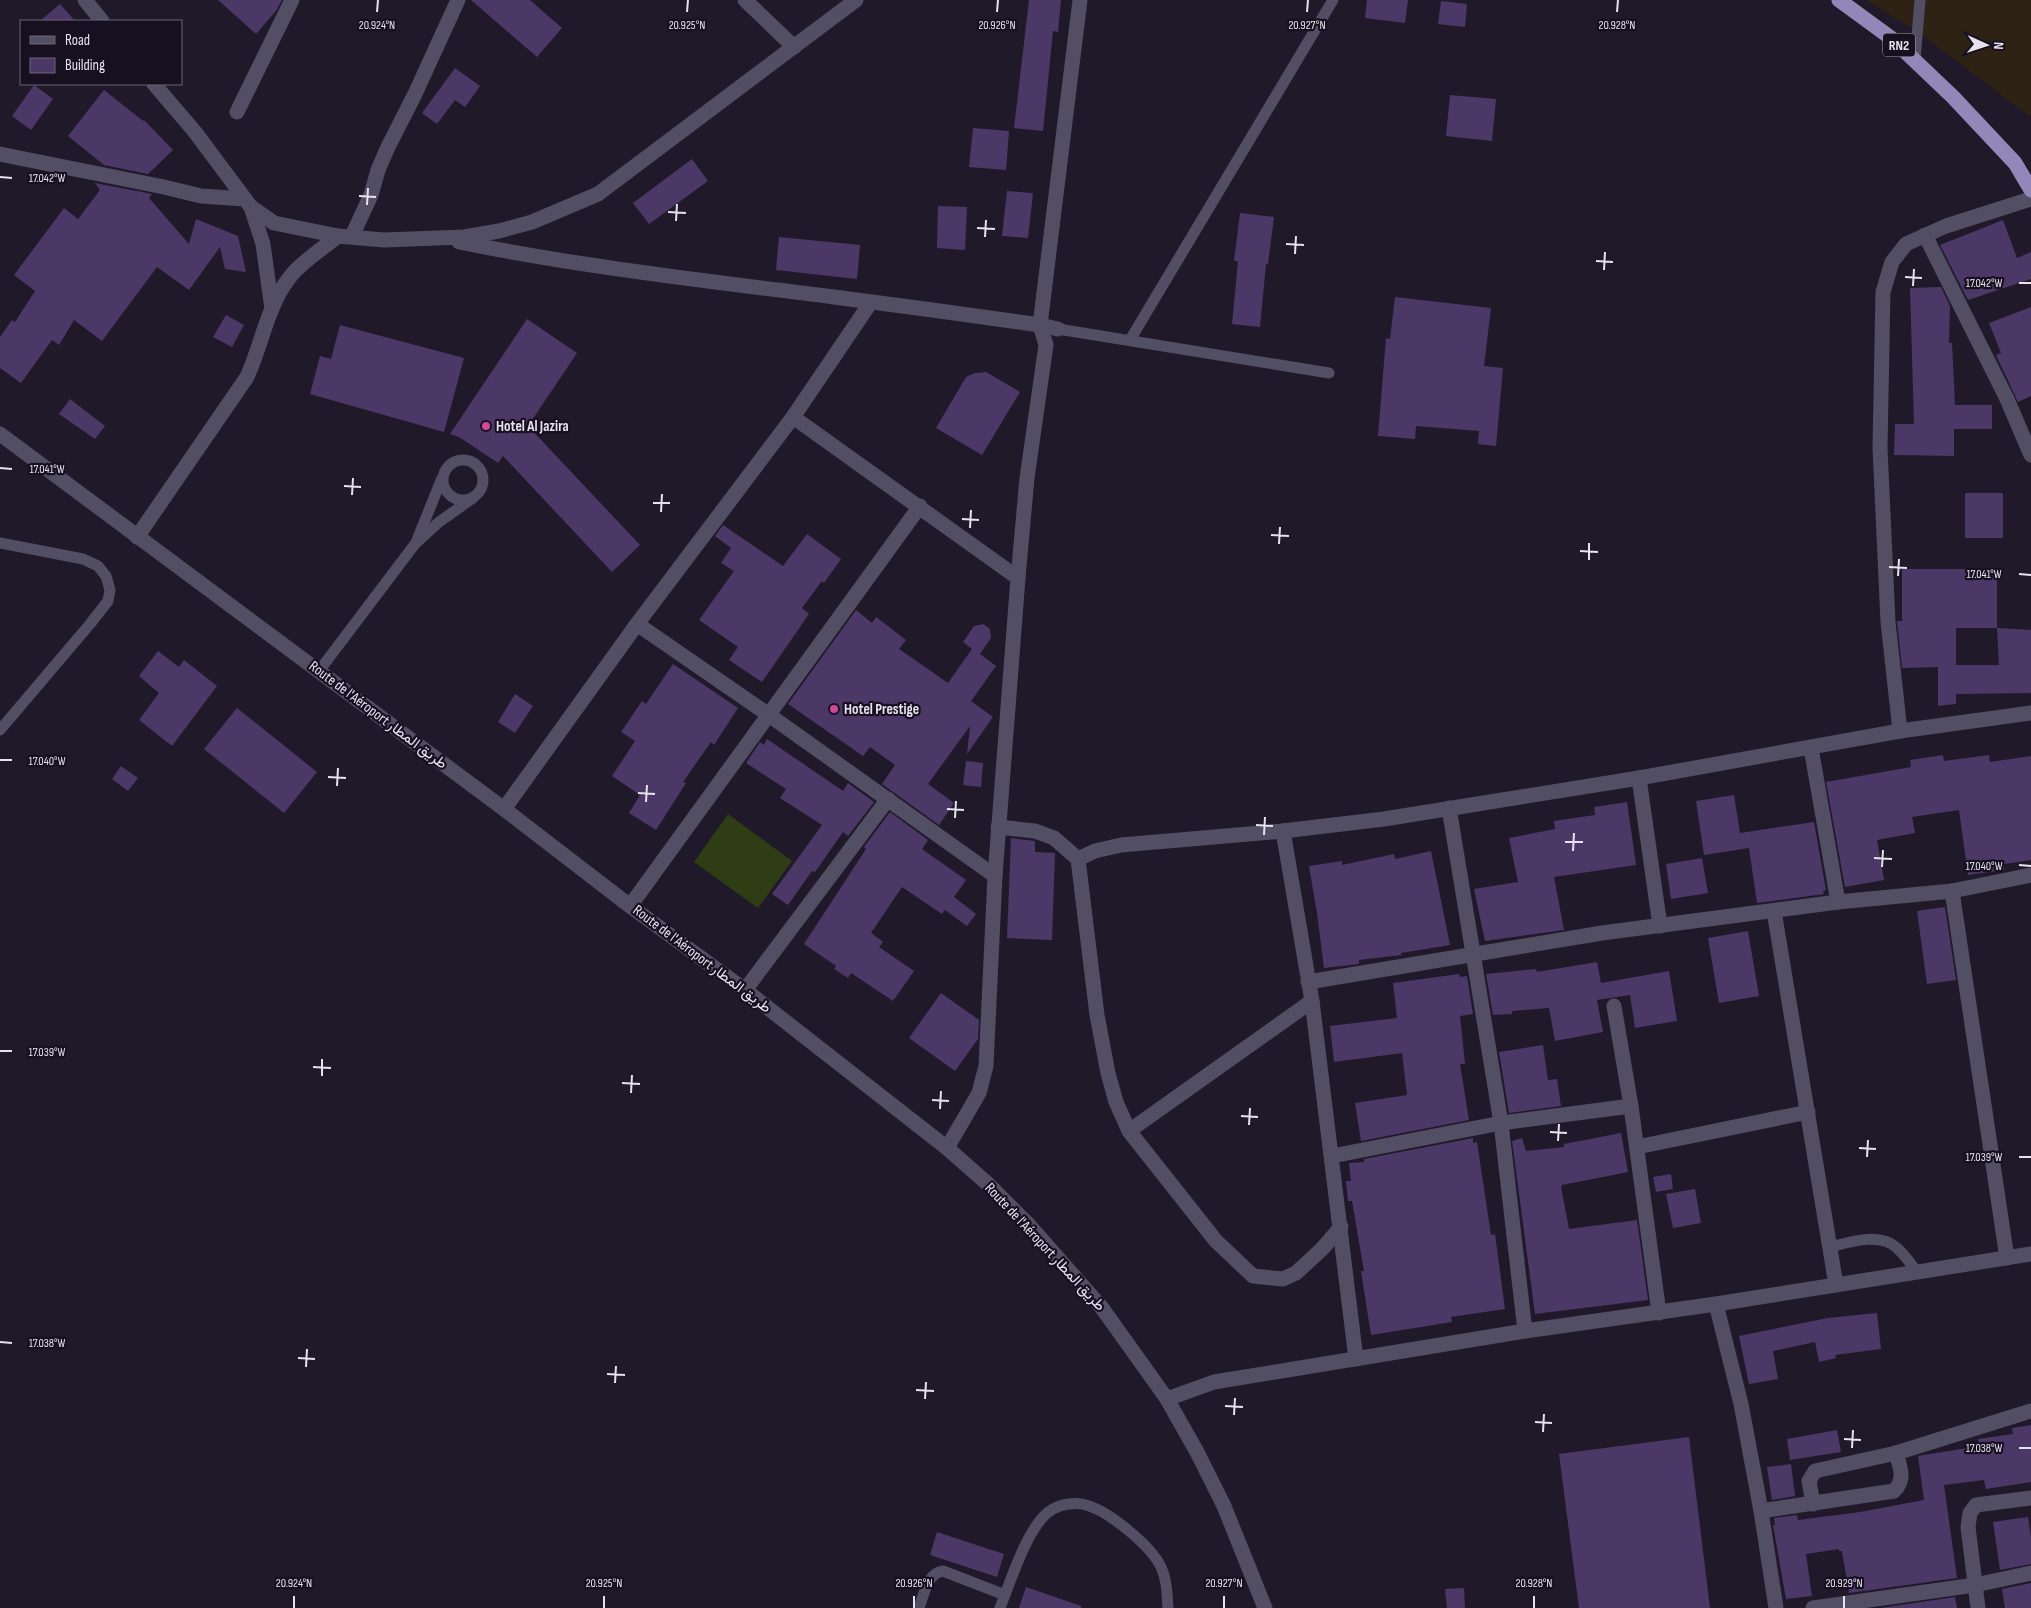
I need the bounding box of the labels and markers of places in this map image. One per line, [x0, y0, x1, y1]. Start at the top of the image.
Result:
place label: Hotel Al Jazira [496, 417, 569, 436]
marker: Hotel Al Jazira [480, 420, 492, 432]
place label: Hotel Prestige [844, 700, 919, 719]
marker: Hotel Prestige [828, 703, 840, 715]

